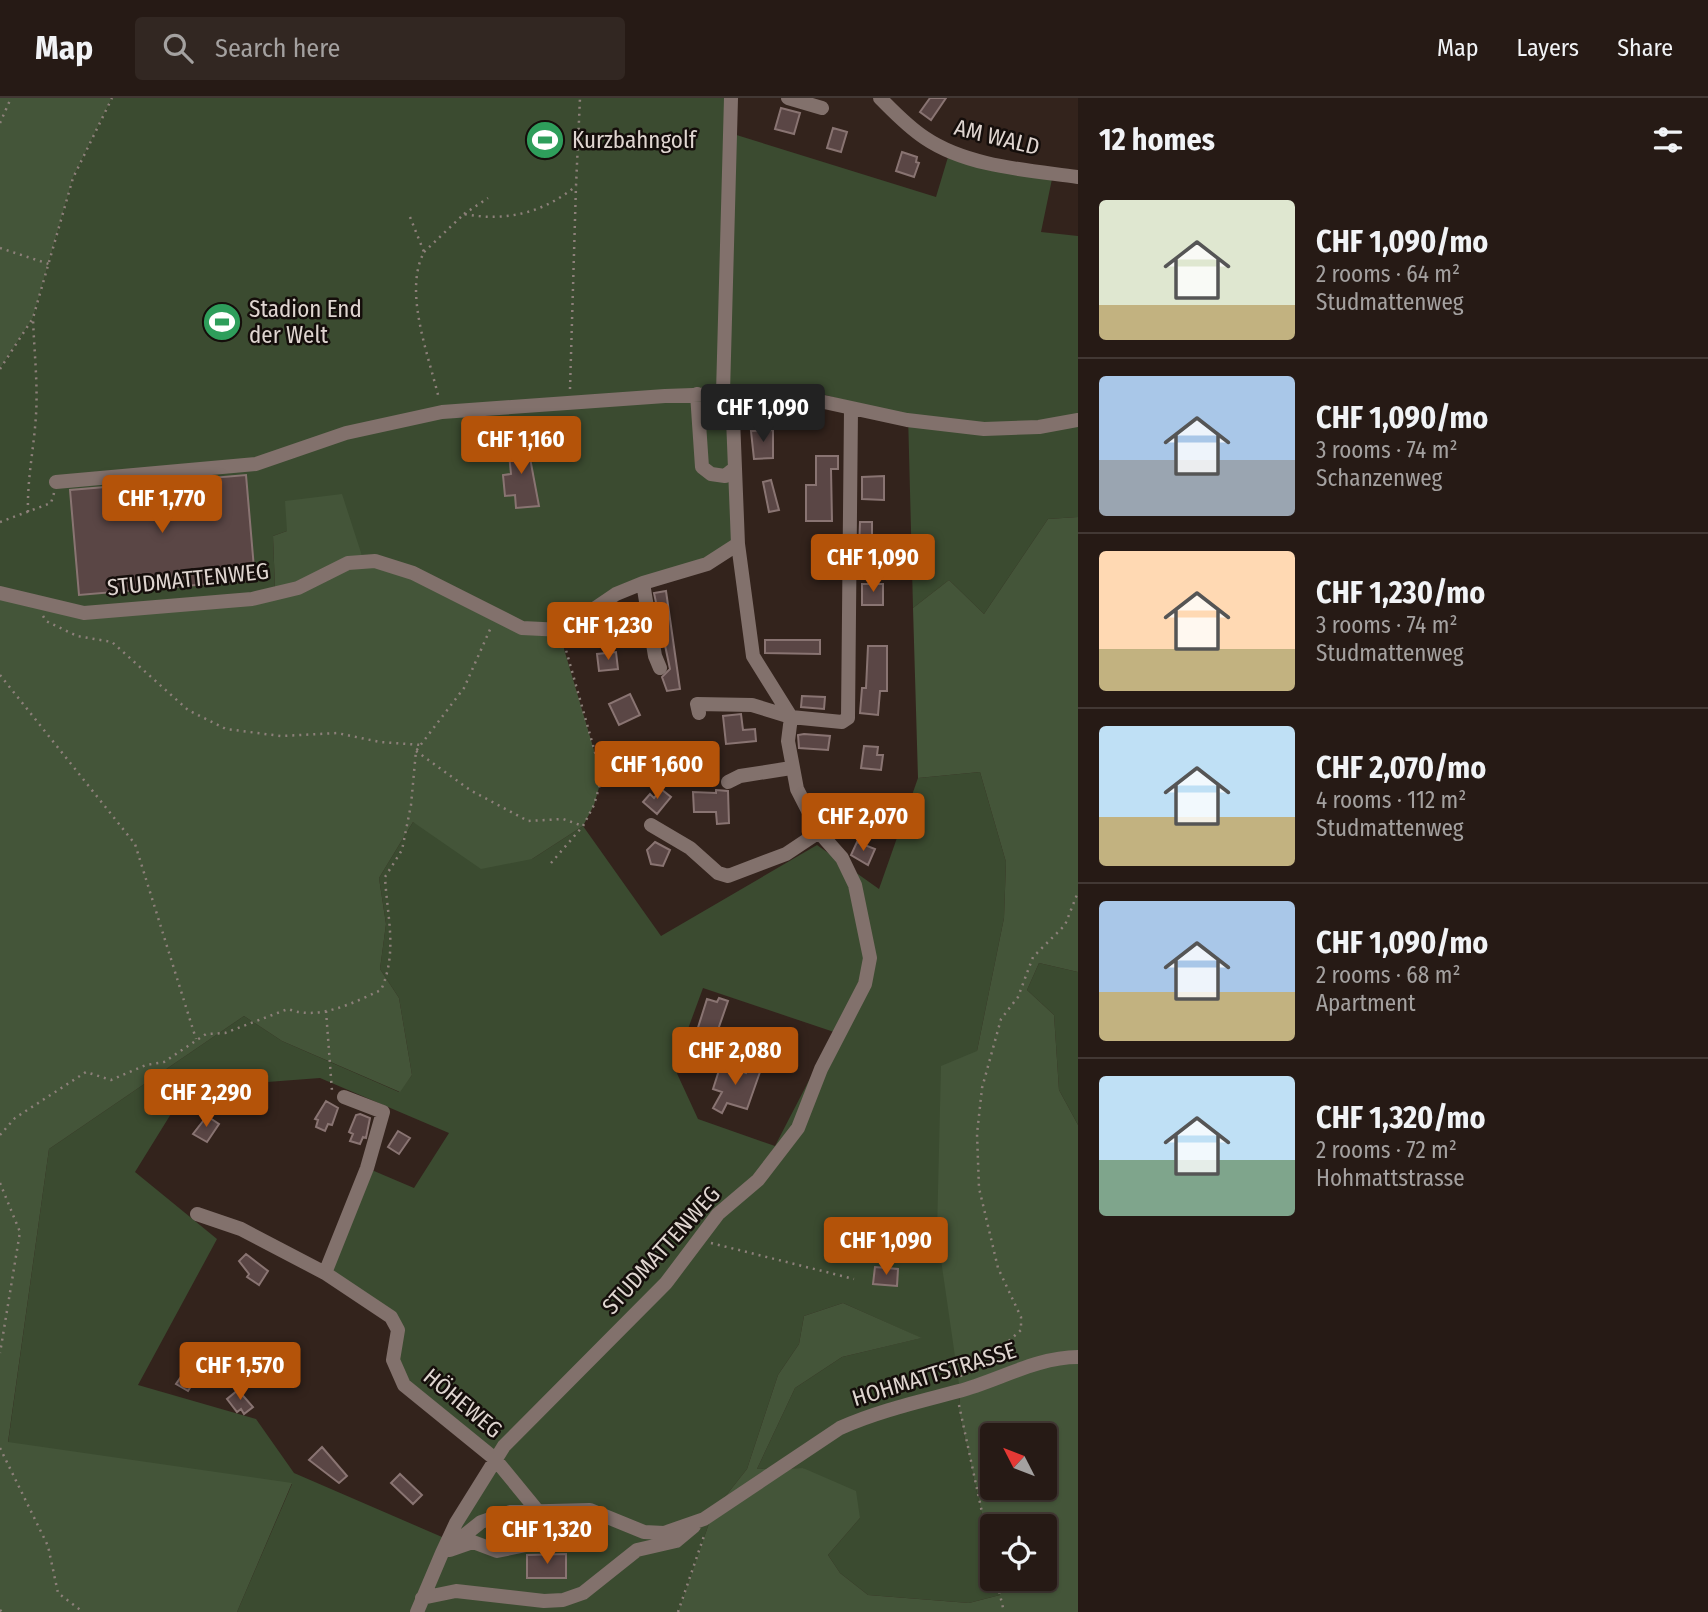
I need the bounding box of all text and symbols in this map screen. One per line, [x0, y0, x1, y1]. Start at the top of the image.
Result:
search box [135, 17, 625, 80]
text: Map [35, 28, 93, 68]
icon: search [159, 29, 197, 67]
text: Search here [215, 33, 340, 64]
text: Map [1437, 34, 1479, 62]
text: Layers [1517, 34, 1579, 62]
text: Share [1617, 34, 1673, 62]
street label: AM WALD [952, 113, 1042, 161]
sports icon: Kurzbahngolf [524, 119, 566, 161]
icon: filters [1649, 121, 1687, 159]
text: 12 homes [1099, 122, 1215, 158]
place label: Kurzbahngolf [572, 126, 698, 154]
text: CHF 1,090/mo [1316, 224, 1488, 260]
icon: home [1155, 228, 1239, 312]
text: 2 rooms · 64 m² [1316, 260, 1460, 288]
text: Studmattenweg [1316, 288, 1464, 316]
place label: Stadion End der Welt [249, 295, 362, 349]
sports icon: Stadion End der Welt [201, 301, 243, 343]
pin: CHF 1,090 [683, 384, 843, 444]
text: CHF 1,090 [717, 393, 809, 421]
text: CHF 1,090/mo [1316, 400, 1488, 436]
icon: home [1155, 404, 1239, 488]
pin: CHF 1,160 [441, 416, 601, 476]
text: CHF 1,160 [477, 425, 565, 453]
text: 3 rooms · 74 m² [1316, 436, 1458, 464]
text: Schanzenweg [1316, 464, 1442, 492]
pin: CHF 1,770 [82, 476, 242, 535]
text: CHF 1,770 [118, 484, 206, 512]
pin: CHF 1,090 [793, 534, 953, 594]
text: CHF 1,090 [827, 543, 919, 571]
street label: STUDMATTENWEG [106, 557, 270, 601]
text: CHF 1,230/mo [1316, 575, 1485, 611]
icon: home [1155, 579, 1239, 663]
pin: CHF 1,230 [528, 602, 688, 662]
text: CHF 1,230 [563, 611, 653, 639]
text: 3 rooms · 74 m² [1316, 611, 1458, 639]
text: Studmattenweg [1316, 639, 1464, 667]
pin: CHF 1,600 [577, 742, 737, 801]
text: CHF 1,600 [611, 750, 703, 778]
text: CHF 2,070/mo [1316, 750, 1486, 786]
icon: home [1155, 754, 1239, 838]
text: 4 rooms · 112 m² [1316, 786, 1466, 814]
pin: CHF 2,070 [783, 794, 943, 853]
text: CHF 2,070 [818, 802, 908, 830]
text: Studmattenweg [1316, 814, 1464, 842]
text: CHF 1,090/mo [1316, 925, 1488, 961]
icon: home [1155, 929, 1239, 1013]
text: 2 rooms · 68 m² [1316, 961, 1461, 989]
text: Apartment [1316, 989, 1416, 1017]
pin: CHF 2,080 [655, 1028, 815, 1087]
text: CHF 2,080 [688, 1036, 782, 1064]
pin: CHF 2,290 [126, 1070, 286, 1129]
text: CHF 2,290 [160, 1078, 252, 1106]
text: CHF 1,320/mo [1316, 1100, 1485, 1136]
icon: home [1155, 1104, 1239, 1188]
text: 2 rooms · 72 m² [1316, 1136, 1457, 1164]
text: Hohmattstrasse [1316, 1164, 1465, 1192]
street label: STUDMATTENWEG [596, 1180, 726, 1320]
pin: CHF 1,090 [806, 1218, 966, 1277]
text: CHF 1,090 [840, 1226, 932, 1254]
street label: HOHMATTSTRASSE [849, 1336, 1019, 1412]
pin: CHF 1,570 [160, 1342, 320, 1402]
text: CHF 1,570 [196, 1351, 284, 1379]
street label: HÖHEWEG [418, 1362, 508, 1444]
north arrow [980, 1423, 1057, 1500]
map controls [980, 1423, 1057, 1591]
pin: CHF 1,320 [467, 1506, 627, 1566]
button: locate [980, 1514, 1057, 1591]
text: CHF 1,320 [502, 1515, 592, 1543]

